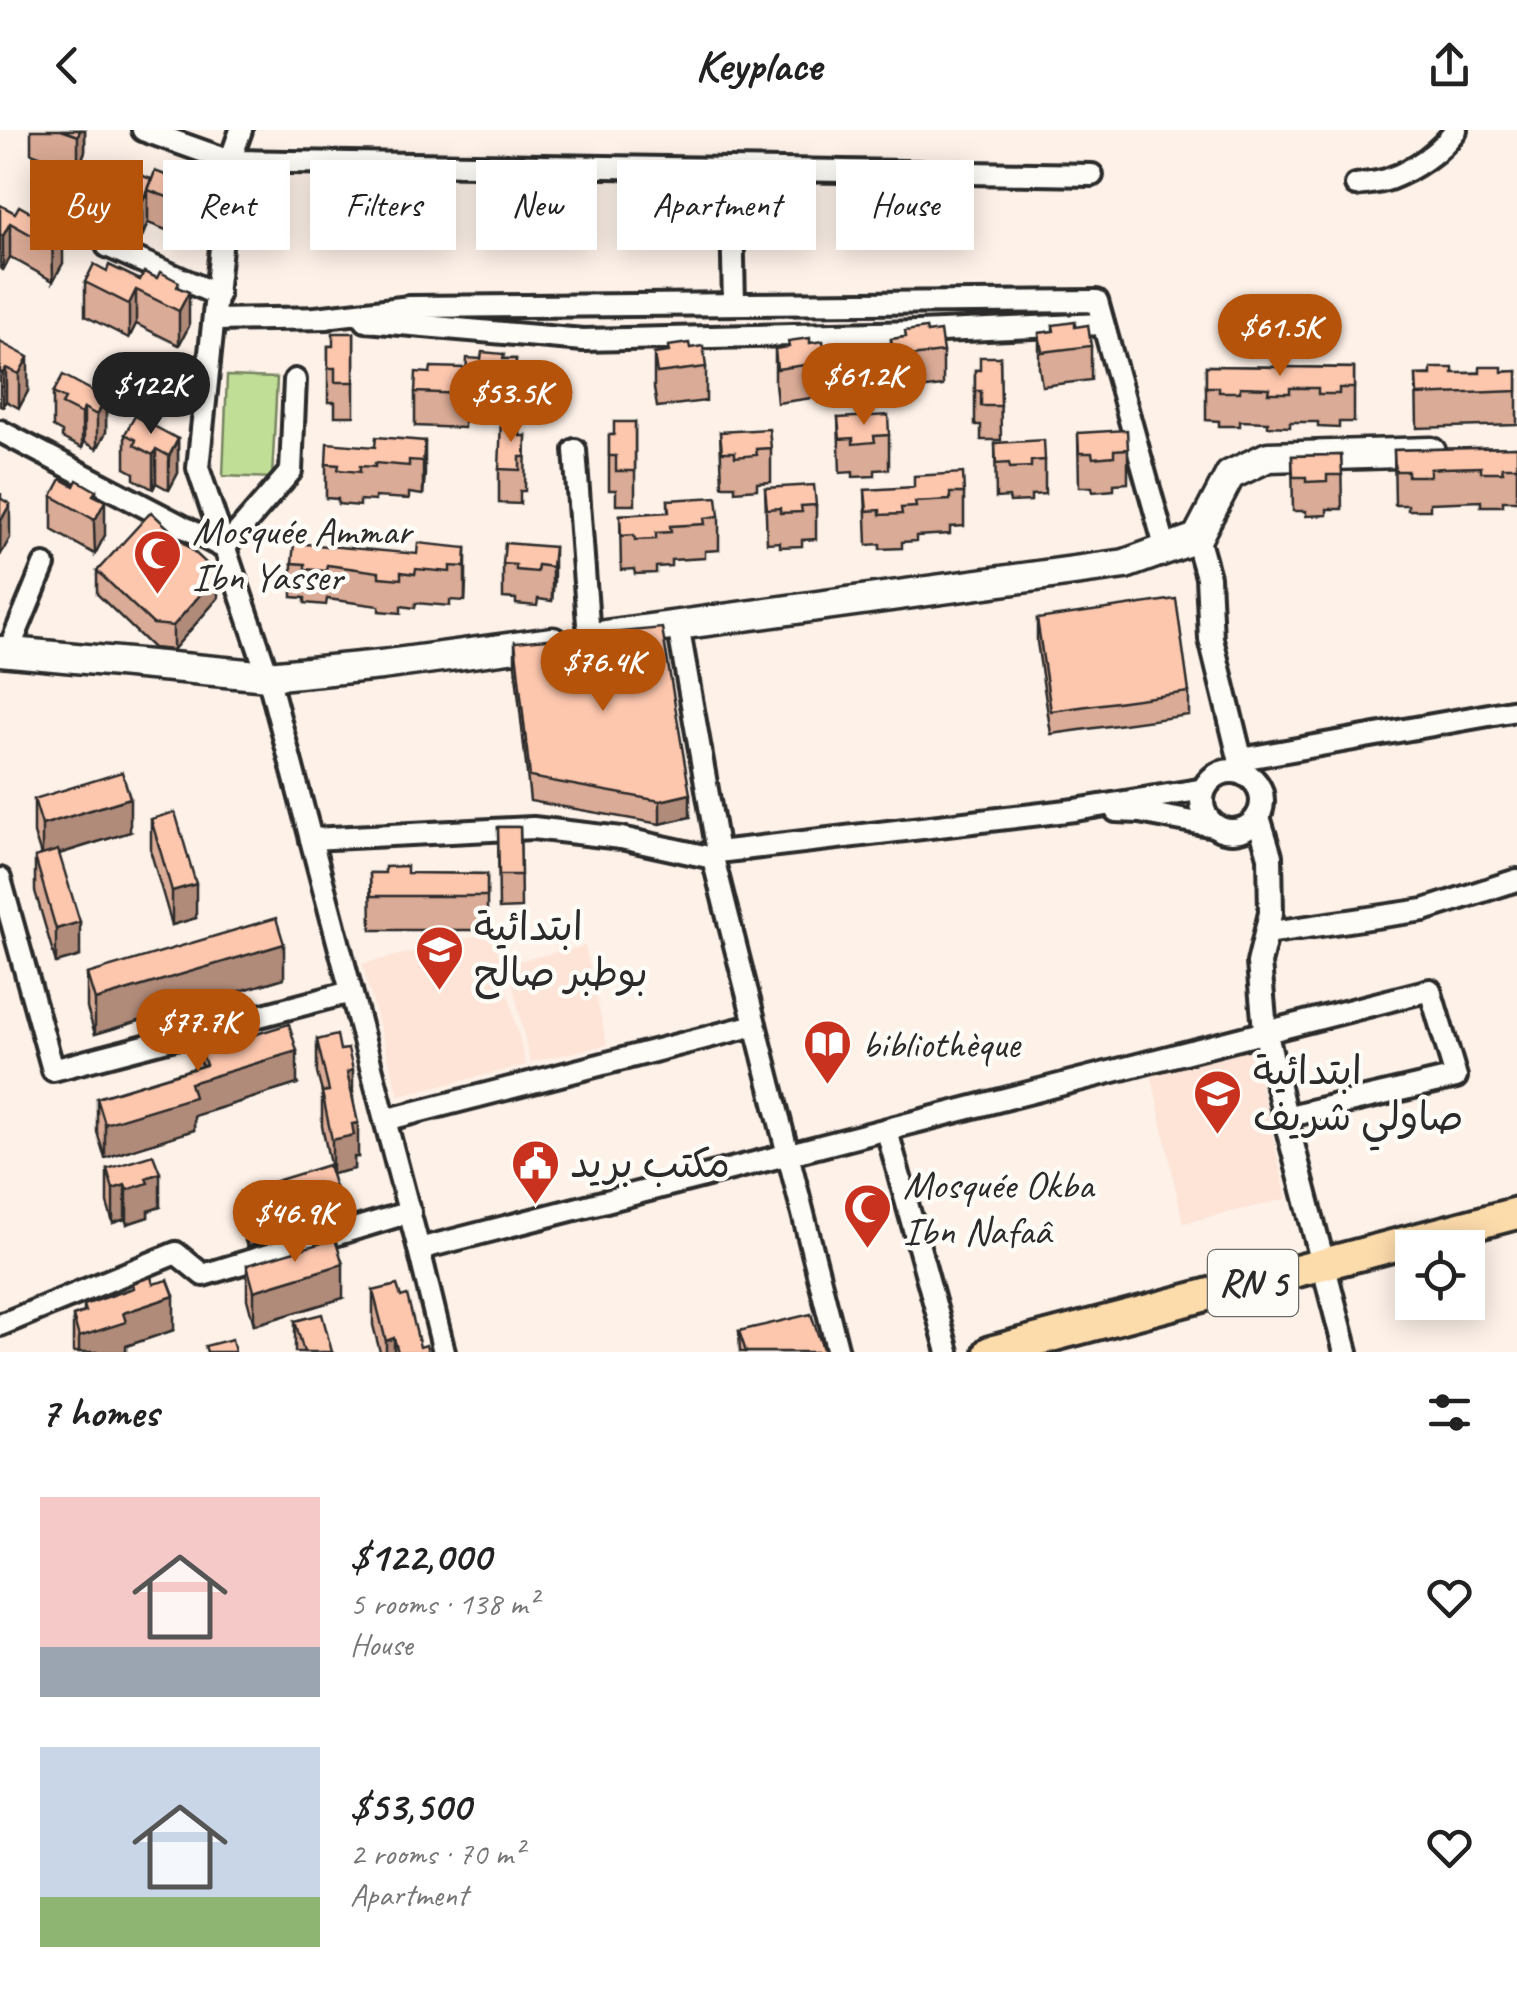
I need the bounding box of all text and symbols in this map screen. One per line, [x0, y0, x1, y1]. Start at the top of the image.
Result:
text: Keyplace [695, 37, 822, 94]
icon: back [40, 38, 95, 93]
icon: share [1422, 38, 1477, 93]
chip: Buy [30, 160, 143, 250]
chip: Rent [163, 160, 290, 250]
chip: Filters [310, 160, 456, 250]
chip: New [476, 160, 597, 250]
chip: Apartment [617, 160, 816, 250]
chip: House [836, 160, 974, 250]
pin: $61.5K [1199, 294, 1361, 379]
text: $61.5K [1240, 306, 1320, 347]
pin: $61.2K [783, 343, 945, 428]
pin: $122K [81, 352, 221, 437]
text: $61.2K [824, 355, 904, 396]
pin: $53.5K [430, 360, 592, 445]
text: $122K [114, 364, 188, 405]
text: $53.5K [471, 372, 551, 413]
place label: Mosquée Ammar Ibn Yasser [192, 506, 415, 602]
mosque icon: Mosquée Ammar Ibn Yasser [131, 528, 183, 596]
pin: $76.4K [522, 629, 684, 714]
text: $76.4K [563, 641, 643, 682]
place label: ابتدائية بوطبر صالح [474, 902, 648, 1000]
school or university icon: ابتدائية بوطبر صالح [413, 924, 465, 992]
pin: $77.7K [117, 989, 279, 1074]
text: $77.7K [158, 1001, 238, 1042]
library icon: bibliothèque [801, 1018, 853, 1086]
place label: bibliothèque [862, 1019, 1023, 1069]
place label: ابتدائية صاولي شريف [1253, 1046, 1464, 1151]
school or university icon: ابتدائية صاولي شريف [1192, 1068, 1244, 1136]
public building icon: مكتب بريد [509, 1138, 561, 1206]
place label: مكتب بريد [570, 1139, 730, 1189]
place label: Mosquée Okba Ibn Nafaâ [903, 1160, 1096, 1256]
pin: $46.9K [214, 1180, 376, 1265]
mosque icon: Mosquée Okba Ibn Nafaâ [842, 1182, 894, 1250]
text: $46.9K [255, 1192, 335, 1233]
map controls [1395, 1230, 1485, 1320]
button: locate [1395, 1230, 1485, 1320]
road number: RN 5 [1208, 1250, 1298, 1316]
icon: filters [1422, 1385, 1477, 1440]
text: 7 homes [40, 1386, 158, 1439]
text: $122,000 [350, 1530, 491, 1583]
icon: home [120, 1537, 240, 1657]
icon: heart [1422, 1570, 1477, 1625]
text: 5 rooms · 138 m² [350, 1583, 537, 1624]
text: House [350, 1624, 412, 1665]
text: $53,500 [350, 1780, 470, 1833]
icon: home [120, 1787, 240, 1907]
icon: heart [1422, 1820, 1477, 1875]
text: 2 rooms · 70 m² [350, 1833, 523, 1874]
text: Apartment [350, 1874, 468, 1915]

